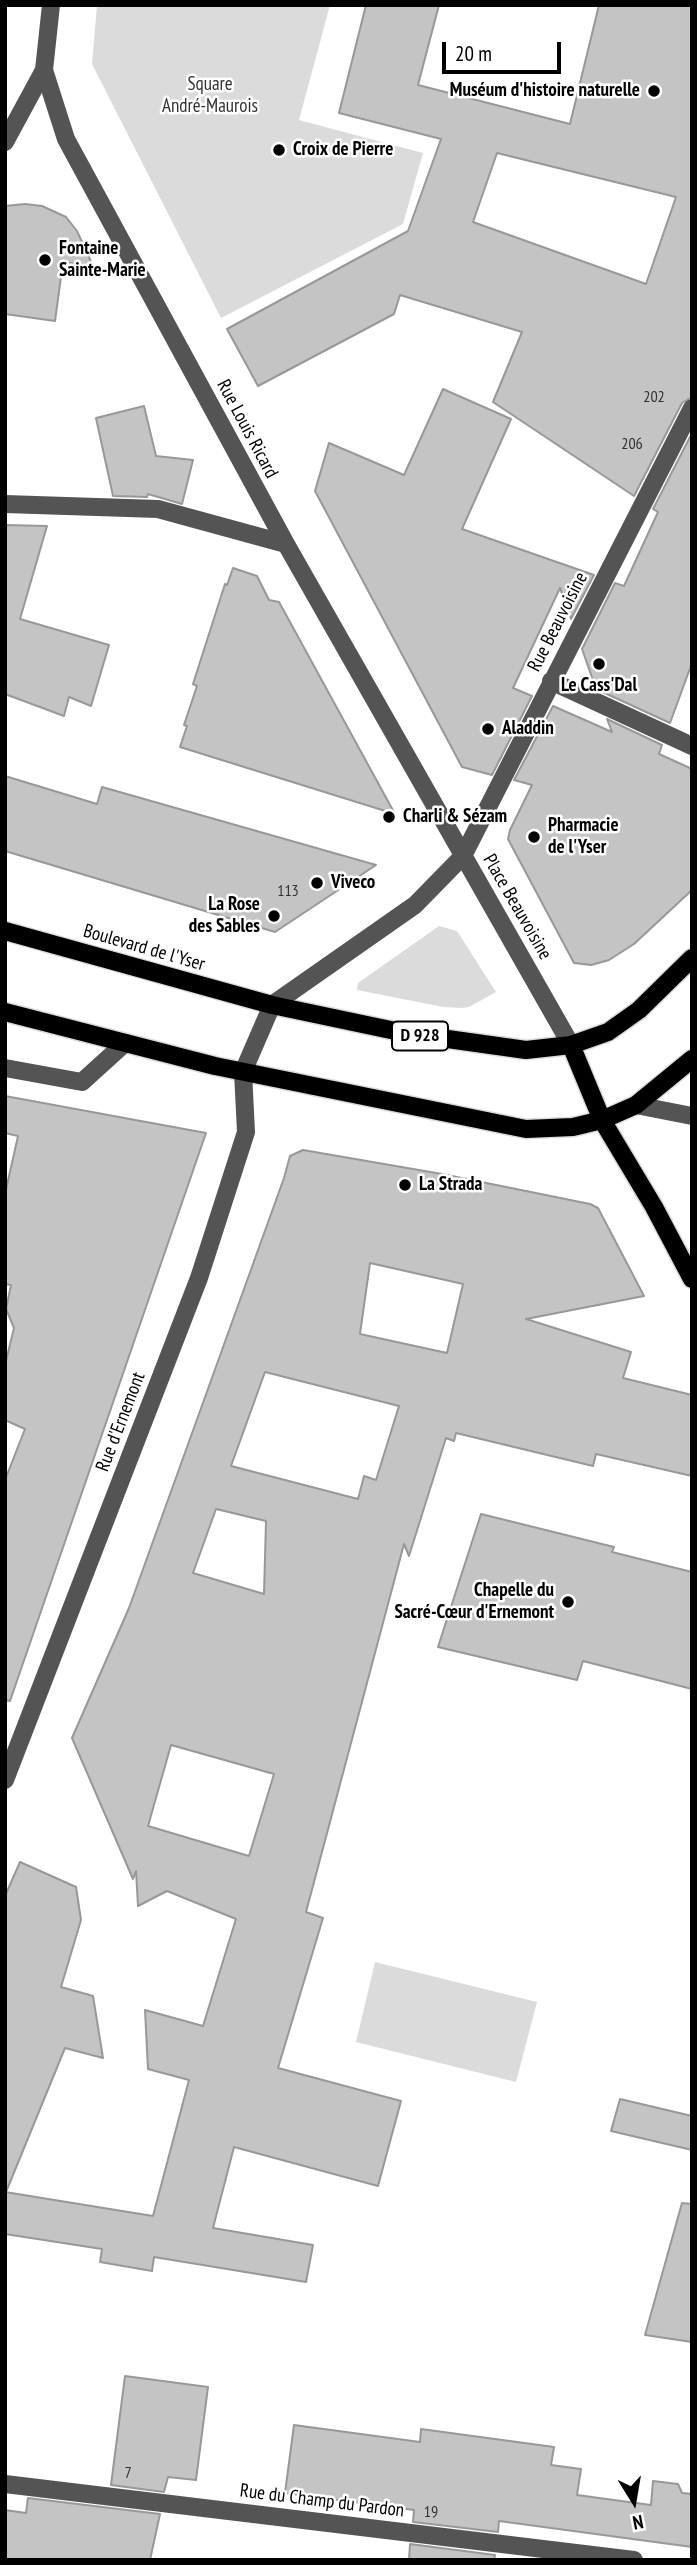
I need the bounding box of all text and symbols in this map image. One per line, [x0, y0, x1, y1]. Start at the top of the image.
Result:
scale bar [445, 28, 564, 72]
text: 20 m [455, 40, 492, 67]
park label: Square André-Maurois [162, 74, 258, 118]
place label: Muséum d'histoire naturelle [450, 80, 640, 102]
marker: Muséum d'histoire naturelle [646, 83, 662, 99]
place label: Croix de Pierre [293, 139, 393, 161]
marker: Croix de Pierre [271, 142, 287, 158]
place label: Fontaine Sainte-Marie [59, 238, 146, 282]
marker: Fontaine Sainte-Marie [37, 252, 53, 268]
street label: Rue Louis Ricard [211, 376, 283, 482]
house number: 202 [643, 387, 665, 407]
house number: 206 [621, 434, 643, 454]
street label: Rue Beauvoisine [523, 569, 593, 675]
marker: Le Cass'Dal [591, 656, 607, 672]
place label: Le Cass'Dal [561, 675, 637, 697]
place label: Aladdin [502, 718, 554, 740]
marker: Aladdin [480, 721, 496, 737]
place label: Charli & Sézam [403, 806, 507, 828]
marker: Charli & Sézam [381, 809, 397, 825]
place label: Pharmacie de l'Yser [548, 815, 619, 859]
marker: Pharmacie de l'Yser [526, 829, 542, 845]
street label: Place Beauvoisine [478, 850, 556, 964]
place label: Viveco [331, 872, 375, 894]
marker: Viveco [309, 875, 325, 891]
house number: 113 [277, 881, 299, 901]
place label: La Rose des Sables [189, 894, 260, 938]
marker: La Rose des Sables [266, 908, 282, 924]
street label: Boulevard de l'Yser [81, 920, 207, 976]
road number: D 928 [392, 1021, 448, 1050]
place label: La Strada [419, 1174, 482, 1196]
marker: La Strada [397, 1177, 413, 1193]
street label: Rue d'Ernemont [92, 1369, 150, 1475]
place label: Chapelle du Sacré-Cœur d'Ernemont [394, 1580, 554, 1624]
marker: Chapelle du Sacré-Cœur d'Ernemont [560, 1594, 576, 1610]
house number: 7 [124, 2463, 132, 2483]
north arrow [599, 2467, 669, 2537]
street label: Rue du Champ du Pardon [239, 2480, 405, 2522]
house number: 19 [424, 2502, 438, 2522]
text: N [631, 2510, 645, 2535]

